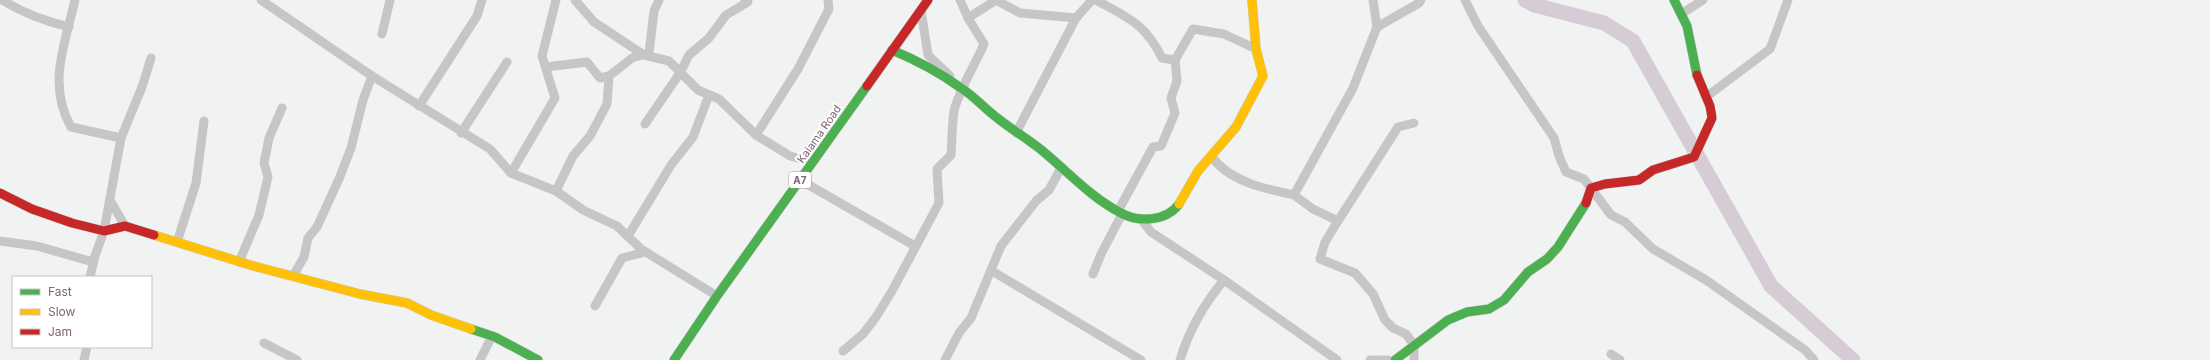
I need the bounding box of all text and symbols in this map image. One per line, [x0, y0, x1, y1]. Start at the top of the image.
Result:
street label: Kaiama Road [794, 102, 844, 166]
road number: A7 [789, 172, 811, 188]
legend [12, 276, 152, 348]
text: Fast [48, 284, 72, 299]
text: Slow [48, 304, 76, 319]
text: Jam [48, 324, 72, 339]

